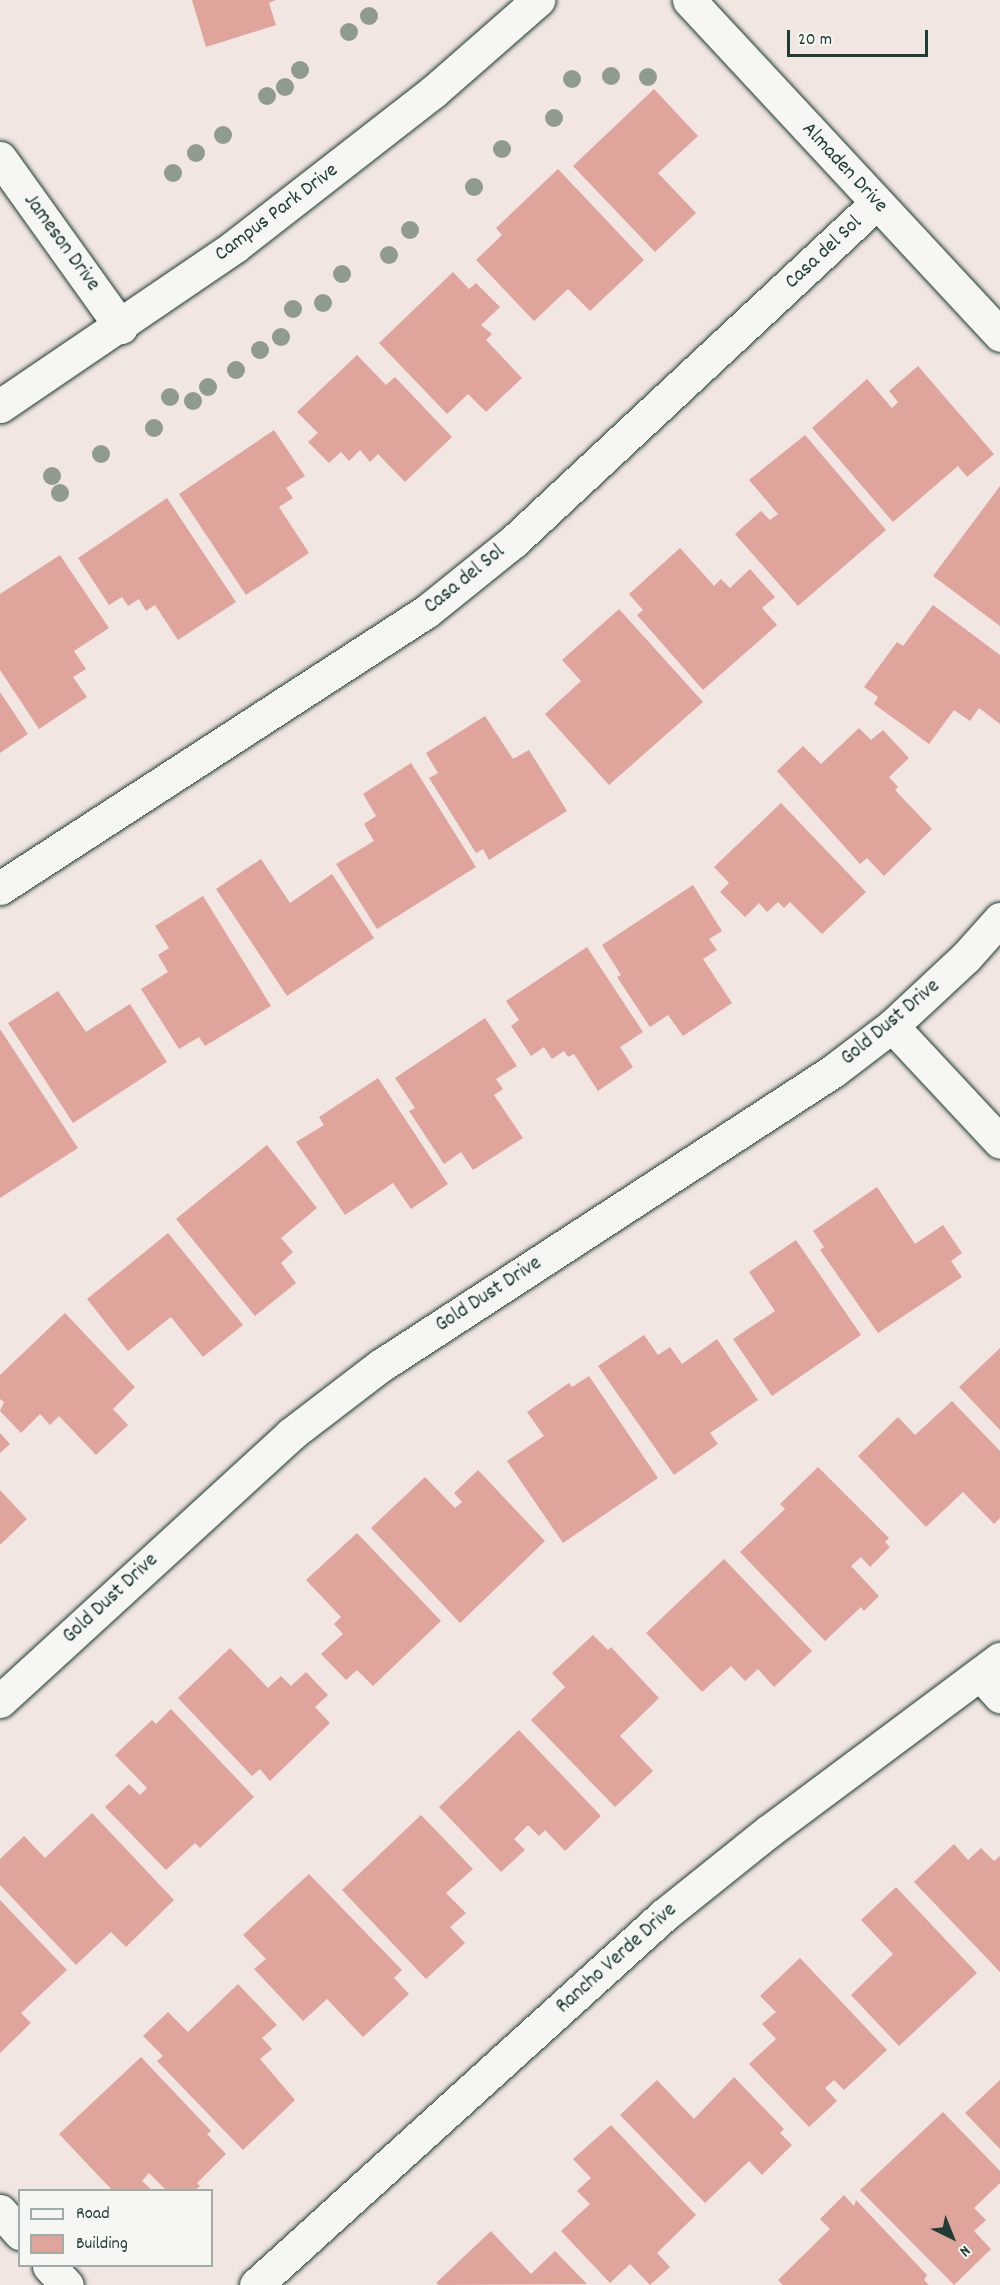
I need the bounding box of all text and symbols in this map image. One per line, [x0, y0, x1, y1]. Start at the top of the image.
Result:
scale bar [790, 18, 931, 56]
text: 20 m [798, 28, 832, 53]
street label: Almaden Drive [796, 117, 892, 219]
street label: Campus Park Drive [210, 158, 344, 268]
street label: Jameson Drive [17, 189, 105, 297]
street label: Casa del Sol [780, 211, 868, 295]
street label: Casa del Sol [420, 540, 510, 620]
street label: Gold Dust Drive [836, 974, 946, 1072]
street label: Gold Dust Drive [431, 1251, 547, 1339]
street label: Gold Dust Drive [58, 1548, 164, 1650]
street label: Rancho Verde Drive [552, 1898, 682, 2020]
legend [18, 2189, 213, 2267]
text: Road [76, 2202, 110, 2227]
north arrow [922, 2207, 982, 2267]
text: Building [76, 2232, 128, 2257]
text: N [954, 2239, 975, 2262]

